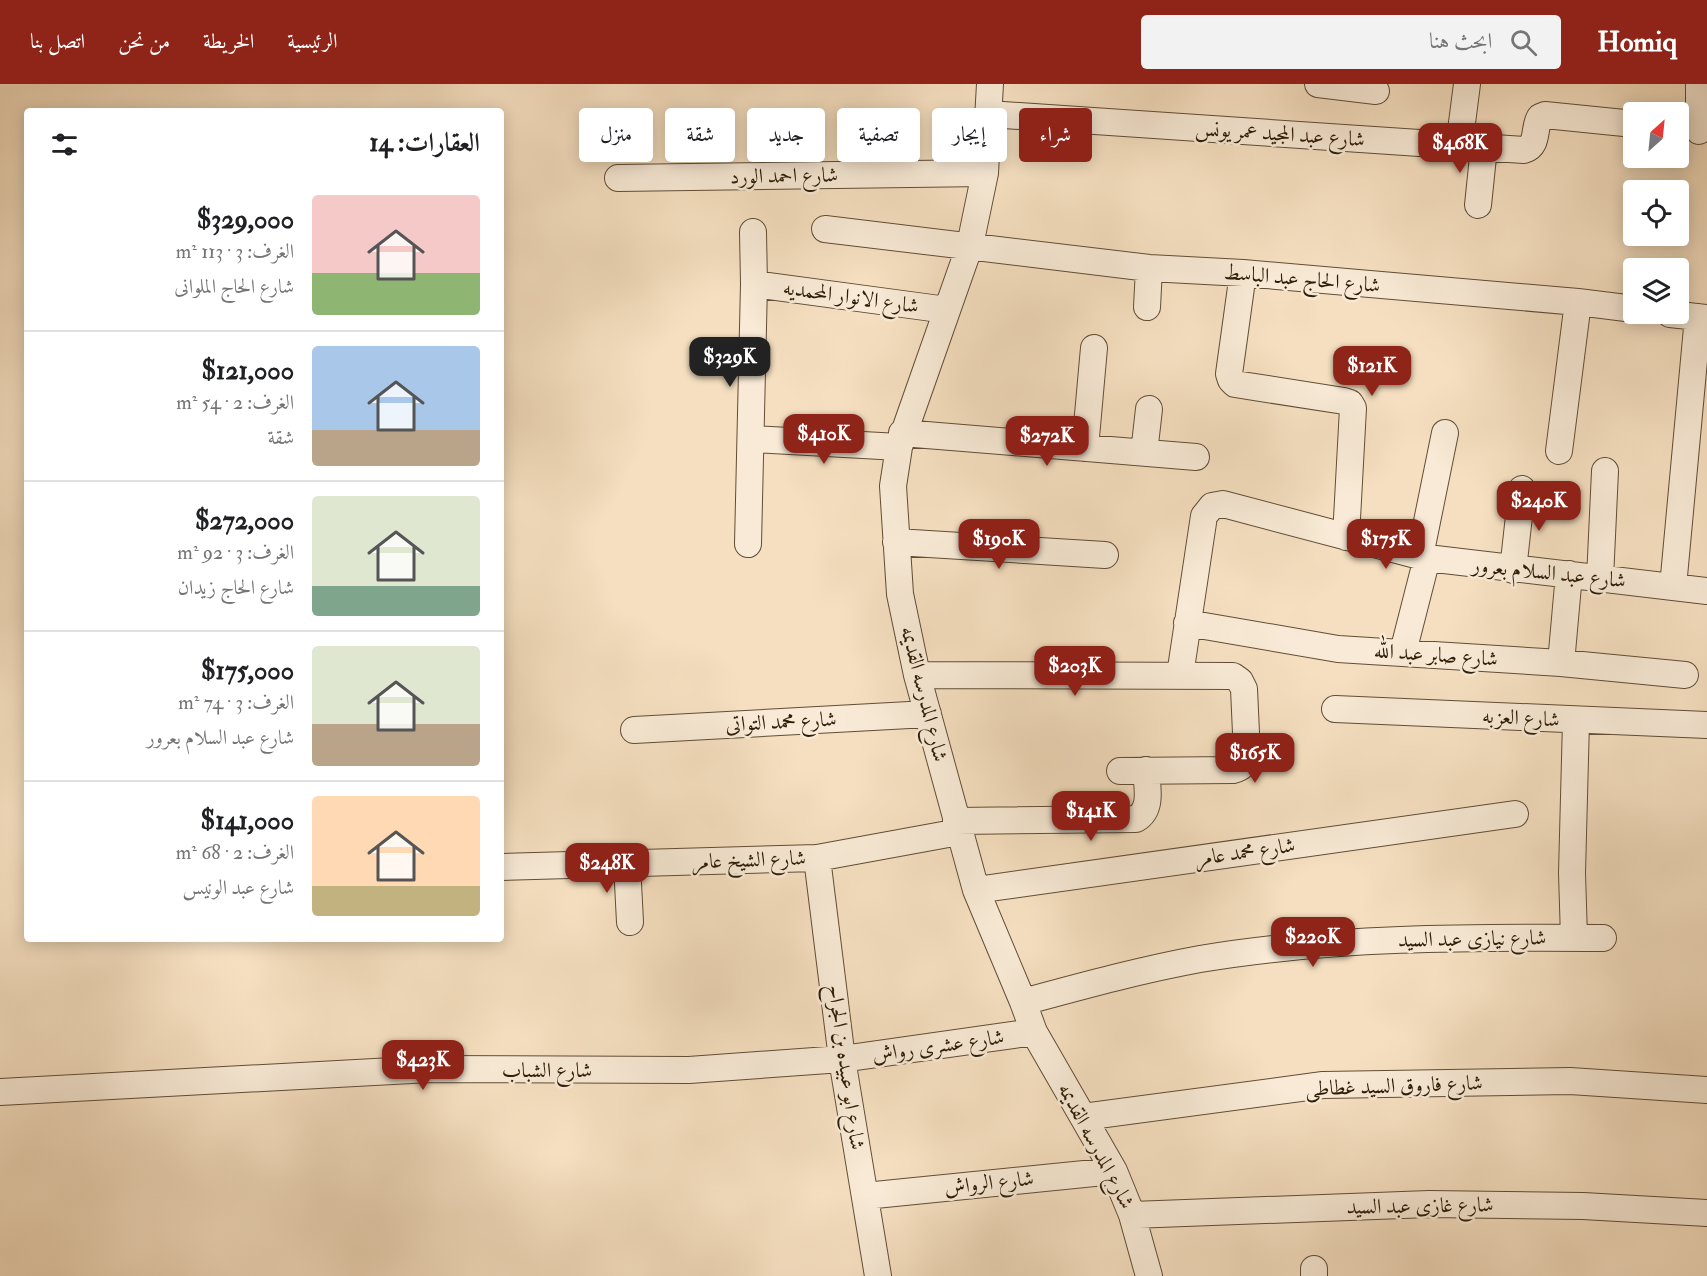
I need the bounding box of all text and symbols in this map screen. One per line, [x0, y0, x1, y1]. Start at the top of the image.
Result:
search box [1141, 15, 1561, 69]
text: Homiq [1597, 25, 1677, 60]
icon: search [1507, 26, 1540, 59]
text: ابحث هنا [1429, 27, 1492, 55]
text: اتصل بنا [30, 28, 85, 55]
text: من نحن [118, 28, 170, 55]
text: الخريطة [203, 28, 254, 55]
text: الرئيسية [287, 28, 338, 55]
north arrow [1623, 102, 1689, 168]
map controls [1623, 102, 1689, 324]
chip: منزل [579, 108, 653, 162]
chip: شقة [665, 108, 735, 162]
chip: جديد [747, 108, 825, 162]
chip: تصفية [837, 108, 920, 162]
chip: إيجار [932, 108, 1007, 162]
chip: شراء [1019, 108, 1092, 162]
street label: شارع عبد المجيد عمر يونس [1194, 115, 1366, 157]
pin: $468K [1418, 123, 1502, 174]
text: العقارات: 14 [369, 127, 480, 159]
icon: filters [48, 128, 81, 161]
text: $468K [1432, 130, 1488, 155]
street label: شارع احمد الورد [730, 162, 838, 194]
button: locate [1623, 180, 1689, 246]
text: $329,000 [197, 204, 294, 236]
icon: home [360, 219, 432, 291]
text: الغرف: 3 · 113 m² [176, 239, 294, 264]
button: layers [1623, 258, 1689, 324]
street label: شارع الحاج عبد الباسط [1222, 259, 1381, 304]
text: شارع الحاج الملوانى [174, 274, 294, 299]
street label: شارع الانوار المحمديه [781, 274, 921, 324]
pin: $329K [688, 337, 772, 388]
text: $329K [703, 344, 757, 369]
pin: $121K [1330, 346, 1414, 397]
text: $121K [1347, 353, 1397, 378]
text: $121,000 [201, 355, 294, 387]
icon: home [360, 370, 432, 442]
text: الغرف: 2 · 54 m² [176, 390, 294, 415]
pin: $410K [782, 414, 866, 465]
pin: $272K [1005, 416, 1089, 467]
text: $410K [797, 421, 851, 446]
text: $272K [1020, 423, 1074, 448]
text: شقة [268, 425, 294, 450]
pin: $240K [1497, 481, 1581, 532]
text: $240K [1511, 488, 1567, 513]
text: $272,000 [195, 505, 294, 537]
pin: $190K [957, 519, 1041, 570]
pin: $175K [1344, 519, 1428, 570]
icon: home [360, 520, 432, 592]
text: $190K [973, 526, 1025, 551]
text: $175K [1361, 526, 1411, 551]
text: الغرف: 3 · 92 m² [177, 540, 294, 565]
street label: شارع عبد السلام بعرور [1468, 551, 1627, 598]
text: شارع الحاج زيدان [178, 575, 294, 600]
street label: شارع المدرسه القديمه [890, 623, 954, 766]
street label: شارع صابر عبد الله [1373, 633, 1499, 677]
pin: $203K [1033, 646, 1117, 697]
text: $203K [1048, 653, 1102, 678]
text: $175,000 [201, 655, 294, 687]
icon: home [360, 670, 432, 742]
text: الغرف: 3 · 74 m² [178, 690, 294, 715]
street label: شارع العزبه [1481, 702, 1561, 738]
street label: شارع محمد التواتى [725, 706, 837, 742]
text: شارع عبد السلام بعرور [147, 725, 294, 750]
pin: $165K [1213, 733, 1297, 784]
text: $165K [1229, 740, 1281, 765]
pin: $141K [1049, 791, 1133, 842]
text: $141K [1066, 798, 1116, 823]
text: $141,000 [201, 805, 294, 837]
icon: home [360, 820, 432, 892]
street label: شارع محمد عامر [1193, 832, 1297, 876]
text: الغرف: 2 · 68 m² [176, 840, 294, 865]
pin: $248K [565, 843, 649, 894]
street label: شارع الشيخ عامر [691, 845, 807, 880]
text: $248K [579, 850, 635, 875]
text: شارع عبد الونيس [182, 875, 294, 900]
pin: $220K [1271, 917, 1355, 968]
text: $220K [1285, 924, 1341, 949]
street label: شارع نيازى عبد السيد [1398, 924, 1547, 958]
street label: شارع ابو عبيده بن الجراح [816, 982, 871, 1152]
street label: شارع عشرى رواش [870, 1023, 1006, 1073]
pin: $423K [381, 1040, 465, 1091]
text: $423K [396, 1047, 450, 1072]
street label: شارع الشباب [502, 1057, 592, 1088]
street label: شارع فاروق السيد غطاطى [1305, 1069, 1483, 1107]
street label: شارع المدرسه القديمه [1048, 1078, 1140, 1215]
street label: شارع الرواش [943, 1165, 1036, 1205]
street label: شارع غازى عبد السيد [1346, 1191, 1494, 1225]

